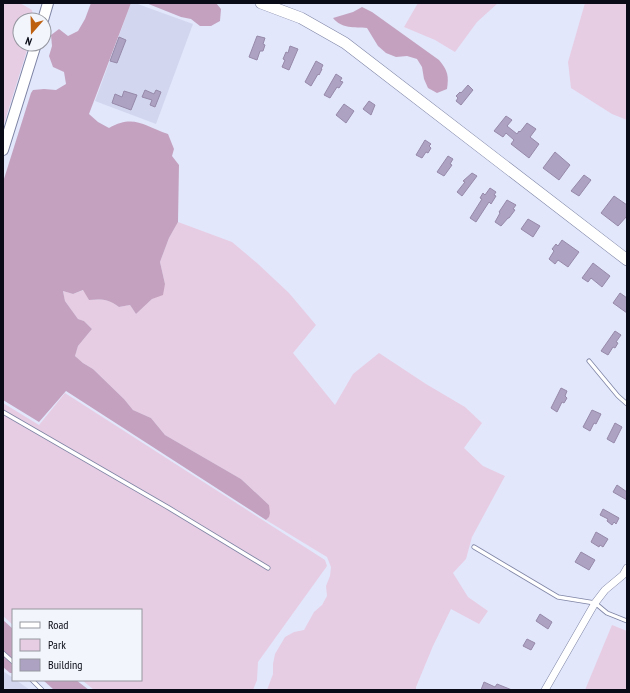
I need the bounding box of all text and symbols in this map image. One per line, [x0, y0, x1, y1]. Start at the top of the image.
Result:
north arrow [12, 12, 52, 52]
text: N [23, 34, 34, 49]
legend [12, 609, 142, 681]
text: Road [48, 617, 68, 632]
text: Park [48, 637, 66, 652]
text: Building [48, 657, 83, 672]

